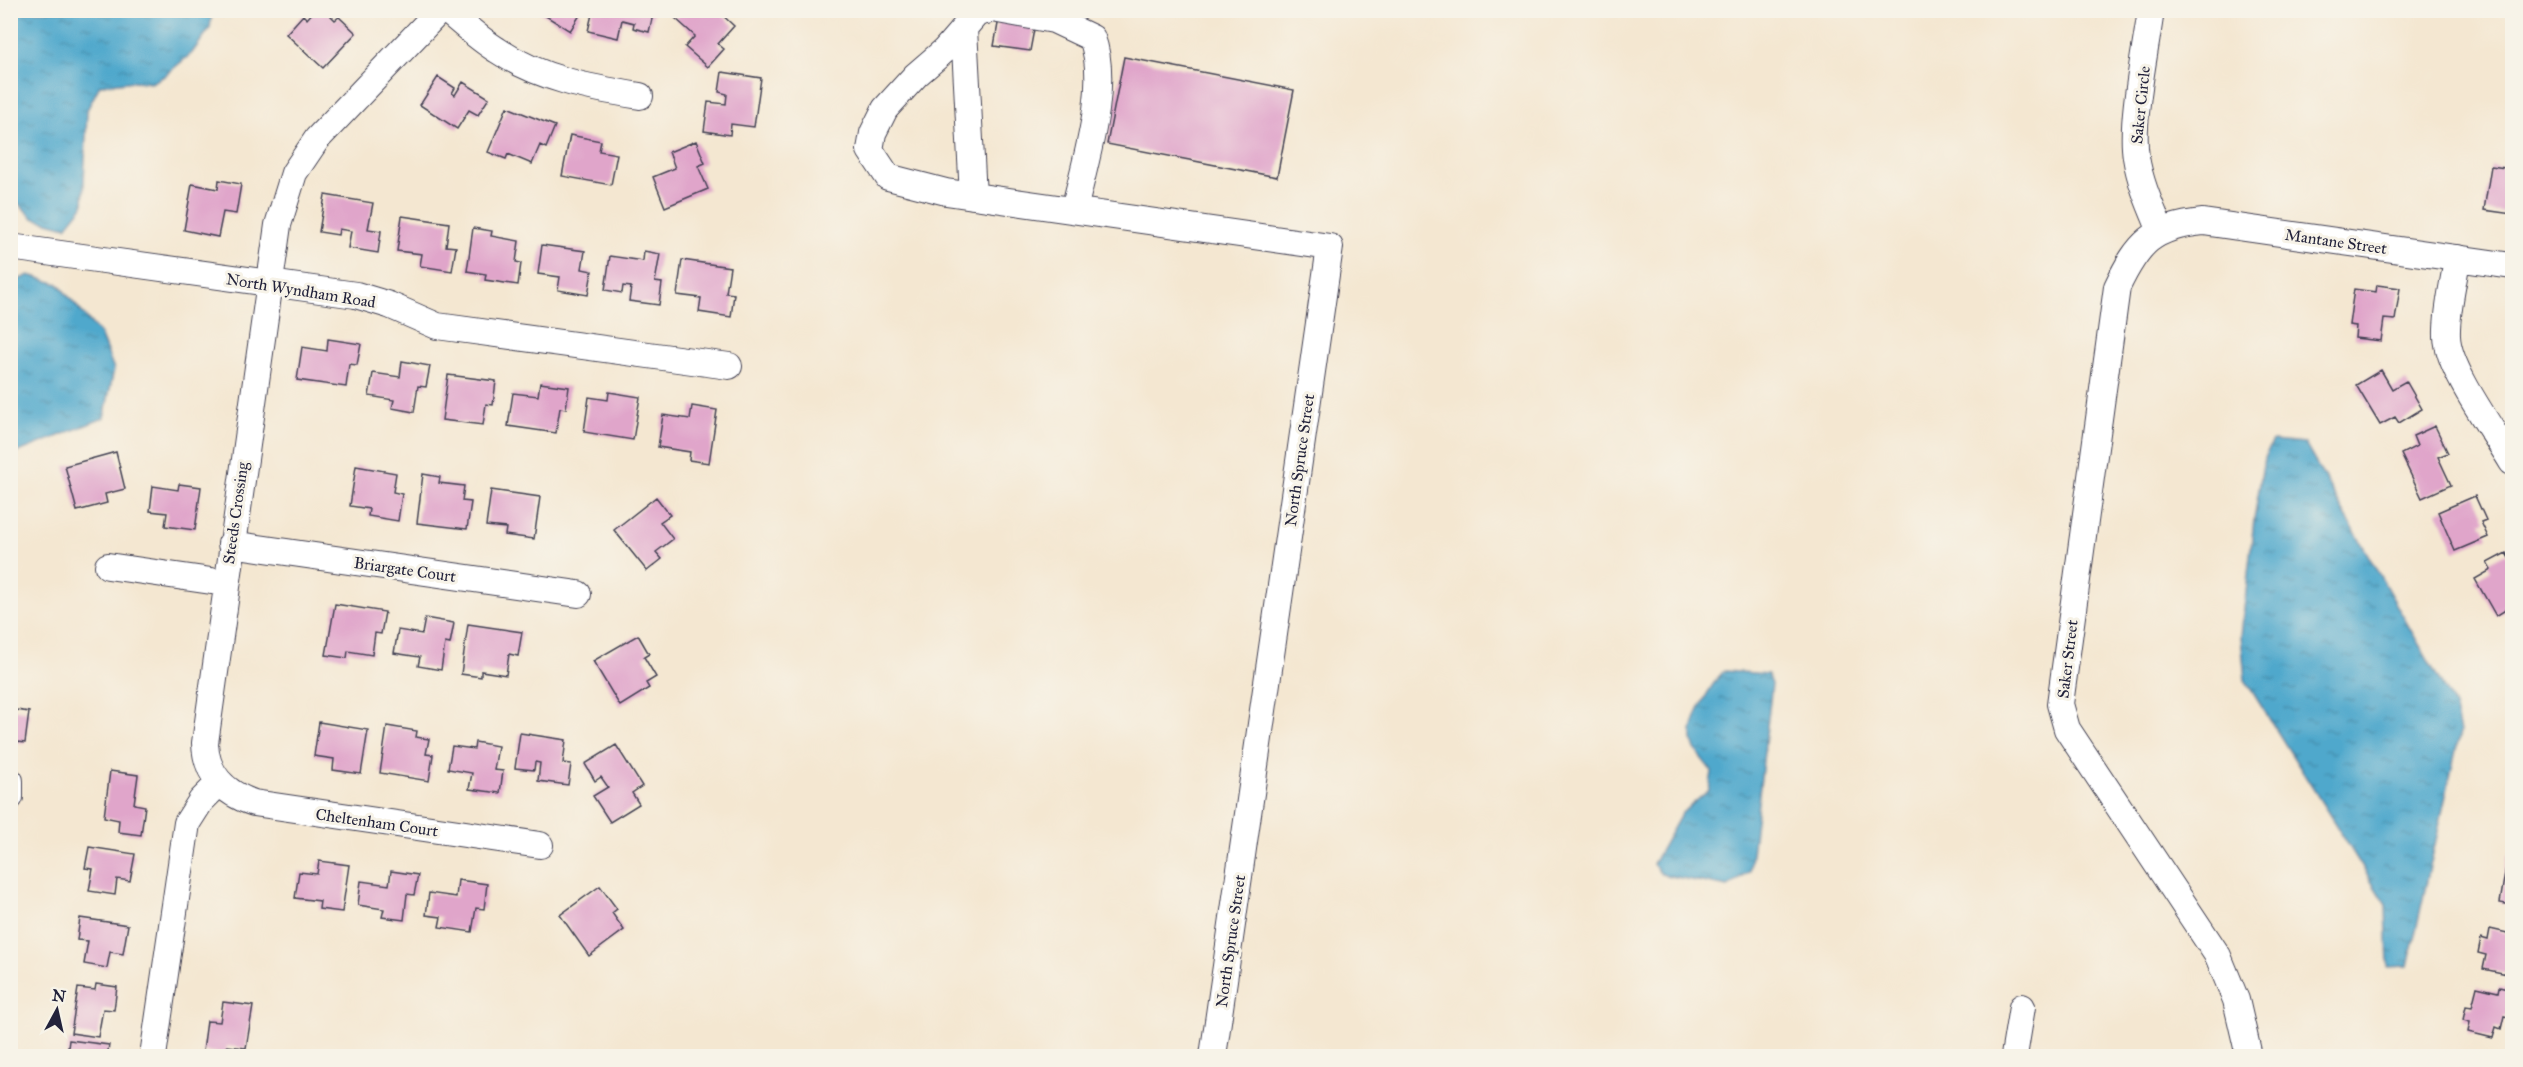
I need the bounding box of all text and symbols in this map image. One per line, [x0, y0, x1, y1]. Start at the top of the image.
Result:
street label: Saker Circle [2127, 65, 2154, 145]
street label: Mantane Street [2284, 225, 2388, 258]
street label: North Wyndham Road [225, 269, 377, 312]
street label: North Spruce Street [1281, 392, 1318, 528]
street label: Steeds Crossing [219, 460, 253, 565]
street label: Briargate Court [352, 553, 458, 587]
street label: Saker Street [2053, 618, 2082, 699]
street label: Cheltenham Court [314, 804, 440, 841]
street label: North Spruce Street [1212, 873, 1249, 1009]
north arrow [27, 980, 87, 1040]
text: N [51, 985, 67, 1006]

